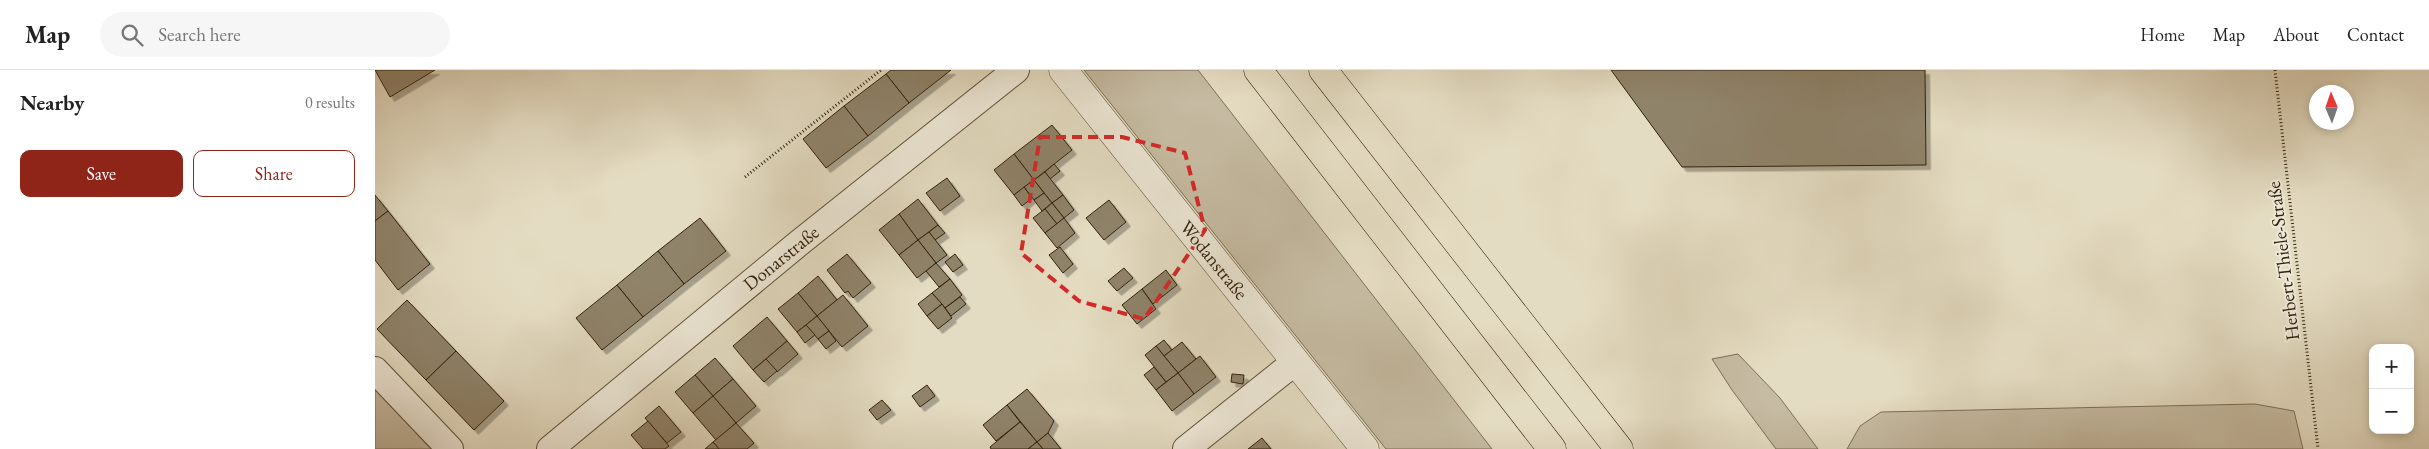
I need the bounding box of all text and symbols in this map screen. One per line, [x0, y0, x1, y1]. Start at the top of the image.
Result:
search box [100, 12, 450, 57]
text: Map [25, 19, 70, 50]
icon: search [118, 21, 146, 49]
text: Search here [158, 22, 241, 47]
text: Home [2140, 23, 2185, 46]
text: Map [2213, 23, 2245, 46]
text: About [2273, 23, 2319, 46]
text: Contact [2347, 23, 2404, 46]
north arrow [2309, 85, 2354, 130]
text: Nearby [20, 89, 84, 116]
text: 0 results [305, 92, 355, 113]
button: Save [20, 150, 183, 197]
button: Share [193, 150, 355, 197]
street label: Herbert-Thiele-Straße [2261, 180, 2305, 342]
street label: Wodanstraße [1174, 215, 1254, 305]
street label: Donarstraße [738, 220, 824, 296]
map controls [2369, 344, 2414, 434]
button: + [2369, 344, 2414, 389]
button: − [2369, 389, 2414, 434]

